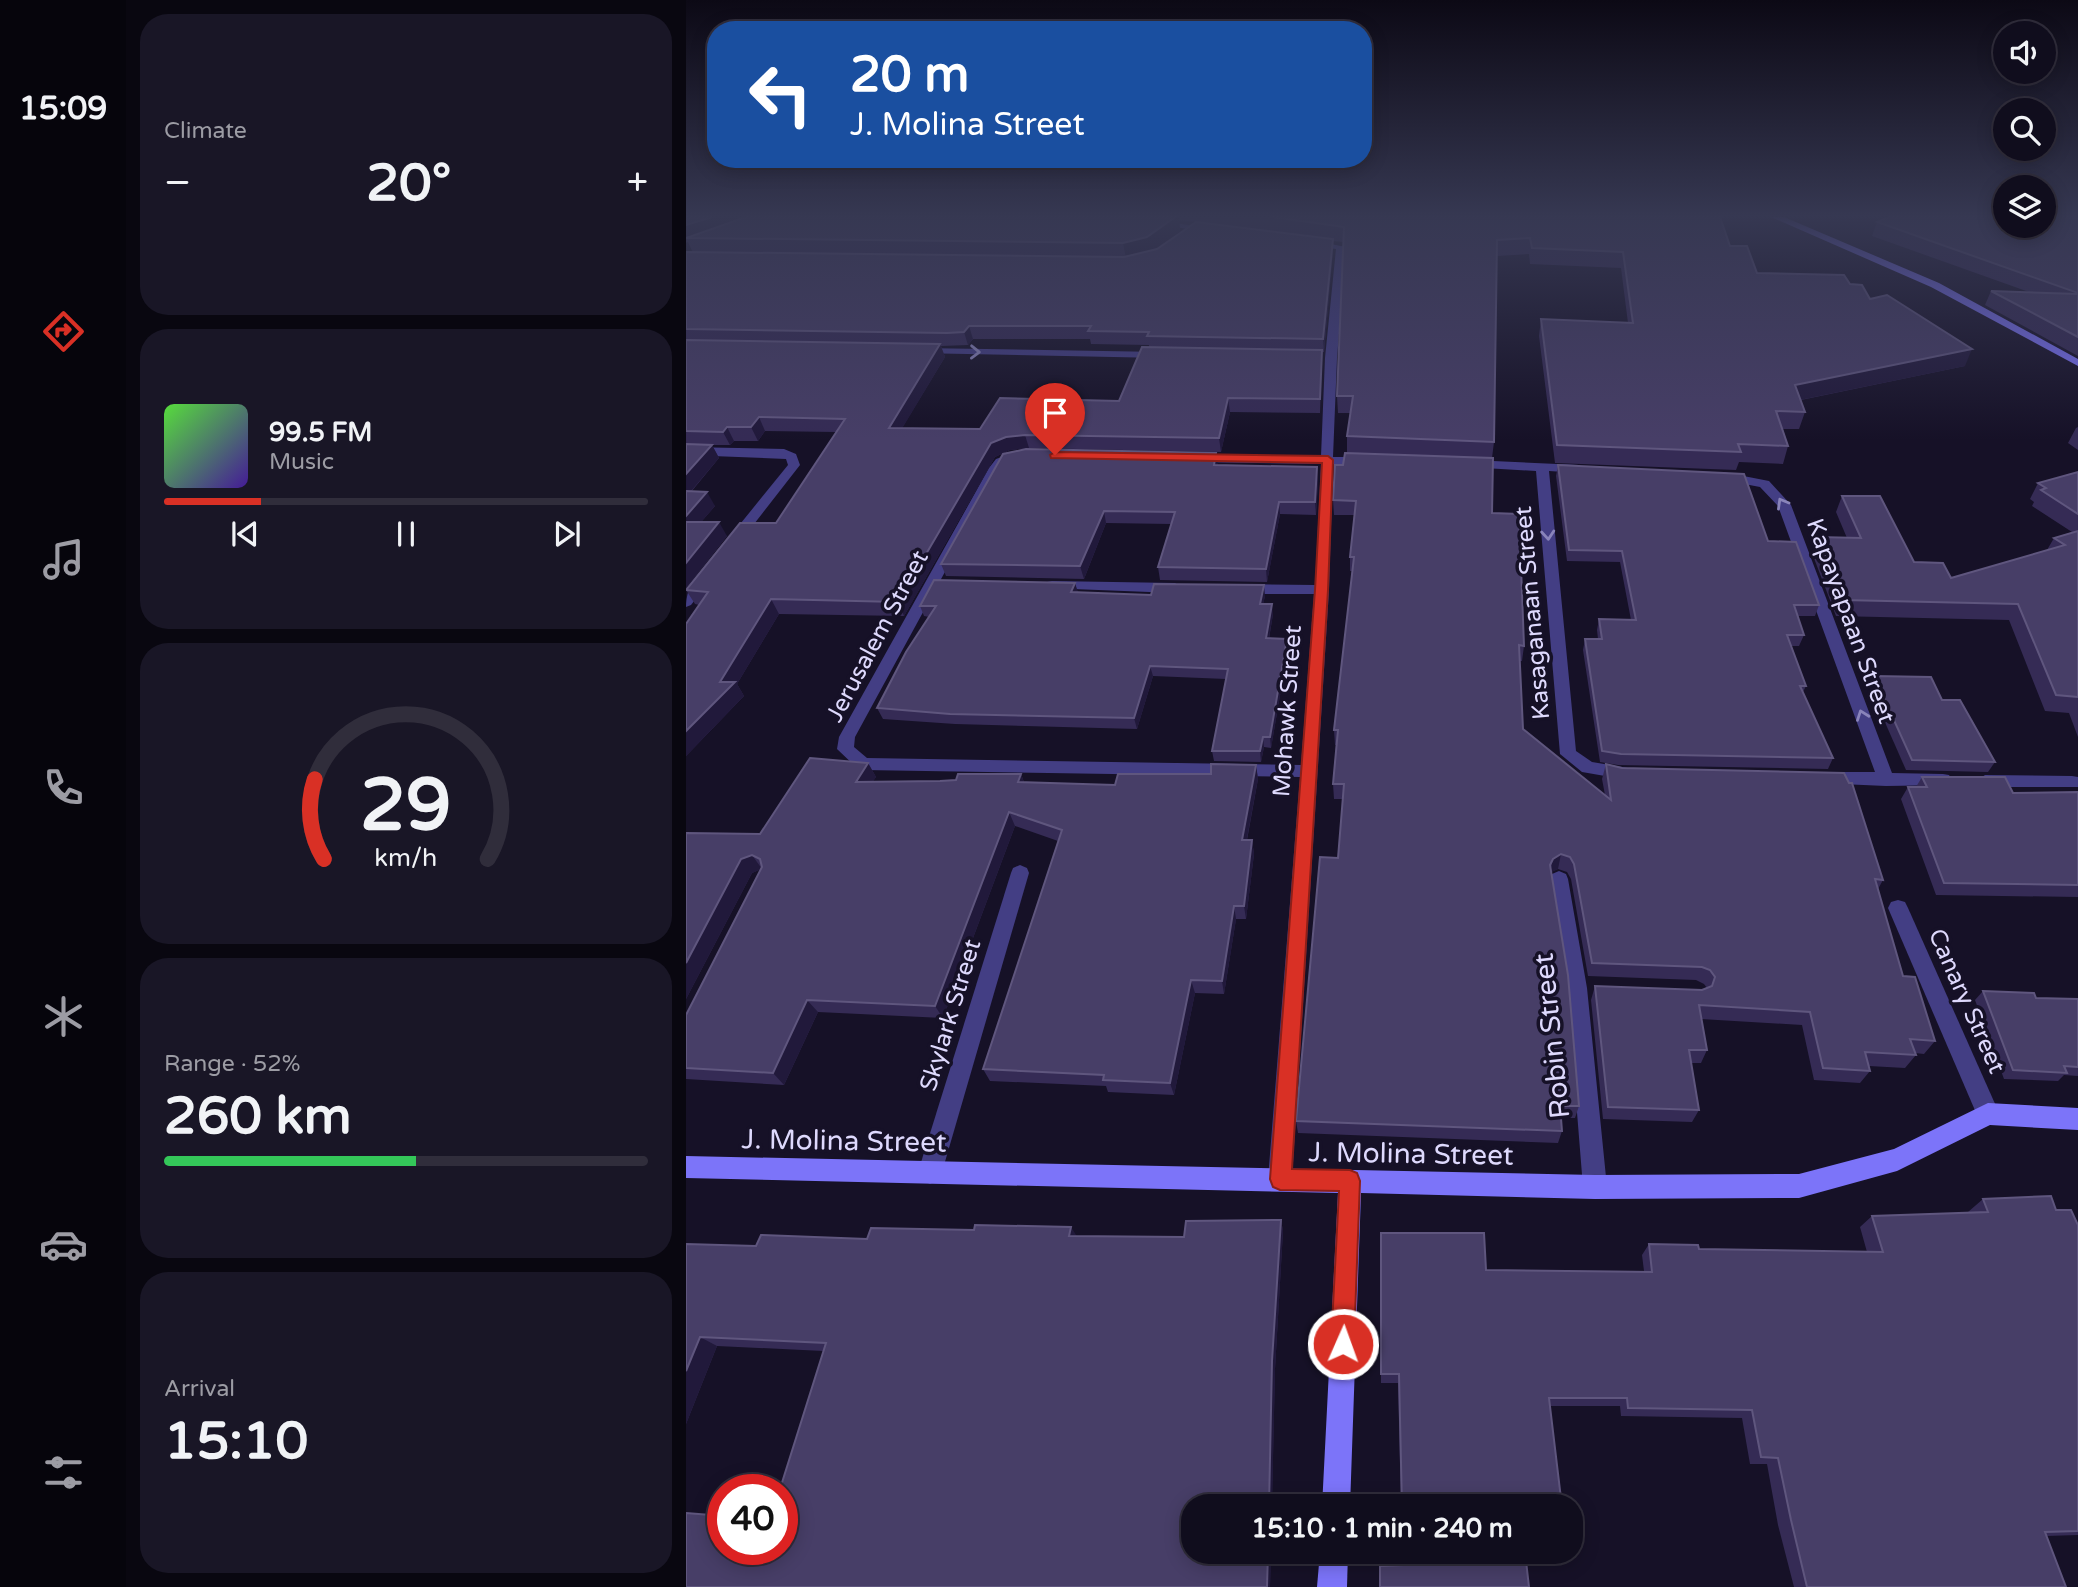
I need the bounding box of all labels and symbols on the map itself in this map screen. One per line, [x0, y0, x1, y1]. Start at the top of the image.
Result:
one-way arrow [969, 344, 980, 359]
pin [1025, 383, 1085, 455]
one-way arrow [1777, 498, 1790, 511]
street label: Kasaganaan Street [1509, 505, 1556, 721]
street label: Kapayapaan Street [1800, 515, 1901, 728]
one-way arrow [1540, 530, 1555, 541]
street label: Jerusalem Street [820, 546, 935, 727]
street label: Mohawk Street [1267, 624, 1308, 798]
one-way arrow [1857, 710, 1871, 722]
street label: Canary Street [1922, 924, 2011, 1078]
street label: Skylark Street [914, 936, 987, 1095]
street label: Robin Street [1526, 951, 1578, 1120]
street label: J. Molina Street [741, 1122, 947, 1160]
street label: J. Molina Street [1308, 1135, 1514, 1173]
position arrow [1306, 1307, 1380, 1381]
speed limit sign: 40 [707, 1474, 798, 1565]

